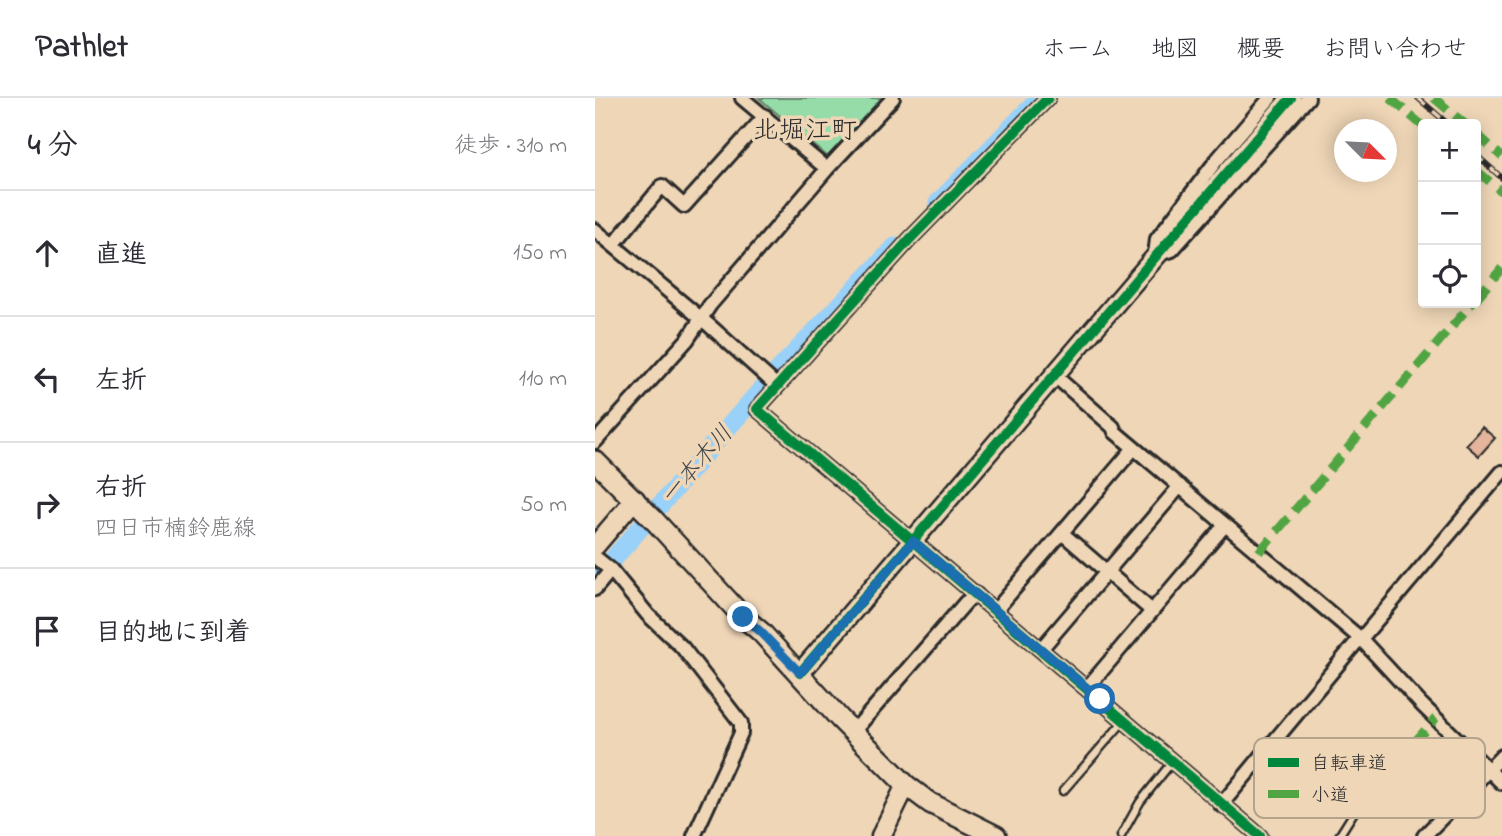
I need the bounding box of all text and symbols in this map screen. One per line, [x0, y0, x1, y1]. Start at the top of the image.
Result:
text: Pathlet [35, 24, 128, 72]
text: ホーム [1042, 33, 1113, 68]
text: 地図 [1151, 33, 1199, 68]
text: 概要 [1237, 33, 1285, 68]
text: お問い合わせ [1323, 33, 1467, 68]
district label: 北堀江町 [753, 113, 857, 151]
north arrow [1334, 119, 1397, 182]
map controls [1418, 119, 1481, 308]
button: + [1418, 119, 1481, 182]
text: 4 分 [28, 125, 78, 169]
text: 徒歩 · 310 m [454, 130, 567, 163]
button: − [1418, 182, 1481, 245]
icon: ahead [28, 234, 66, 272]
text: 直進 [95, 237, 147, 275]
text: 150 m [513, 237, 567, 270]
button: locate [1418, 245, 1481, 308]
icon: left [28, 360, 66, 398]
text: 左折 [95, 363, 147, 401]
text: 110 m [519, 363, 567, 396]
water label: 一本木川 [653, 418, 743, 513]
text: 右折 [95, 470, 147, 508]
icon: right [28, 486, 66, 524]
text: 50 m [520, 489, 567, 522]
text: 四日市楠鈴鹿線 [95, 513, 256, 546]
route end [727, 601, 758, 632]
icon: arrive [28, 612, 66, 650]
text: 目的地に到着 [95, 615, 251, 653]
route start [1084, 683, 1115, 714]
legend [1254, 738, 1485, 818]
text: 自転車道 [1311, 751, 1387, 778]
text: 小道 [1311, 783, 1349, 810]

